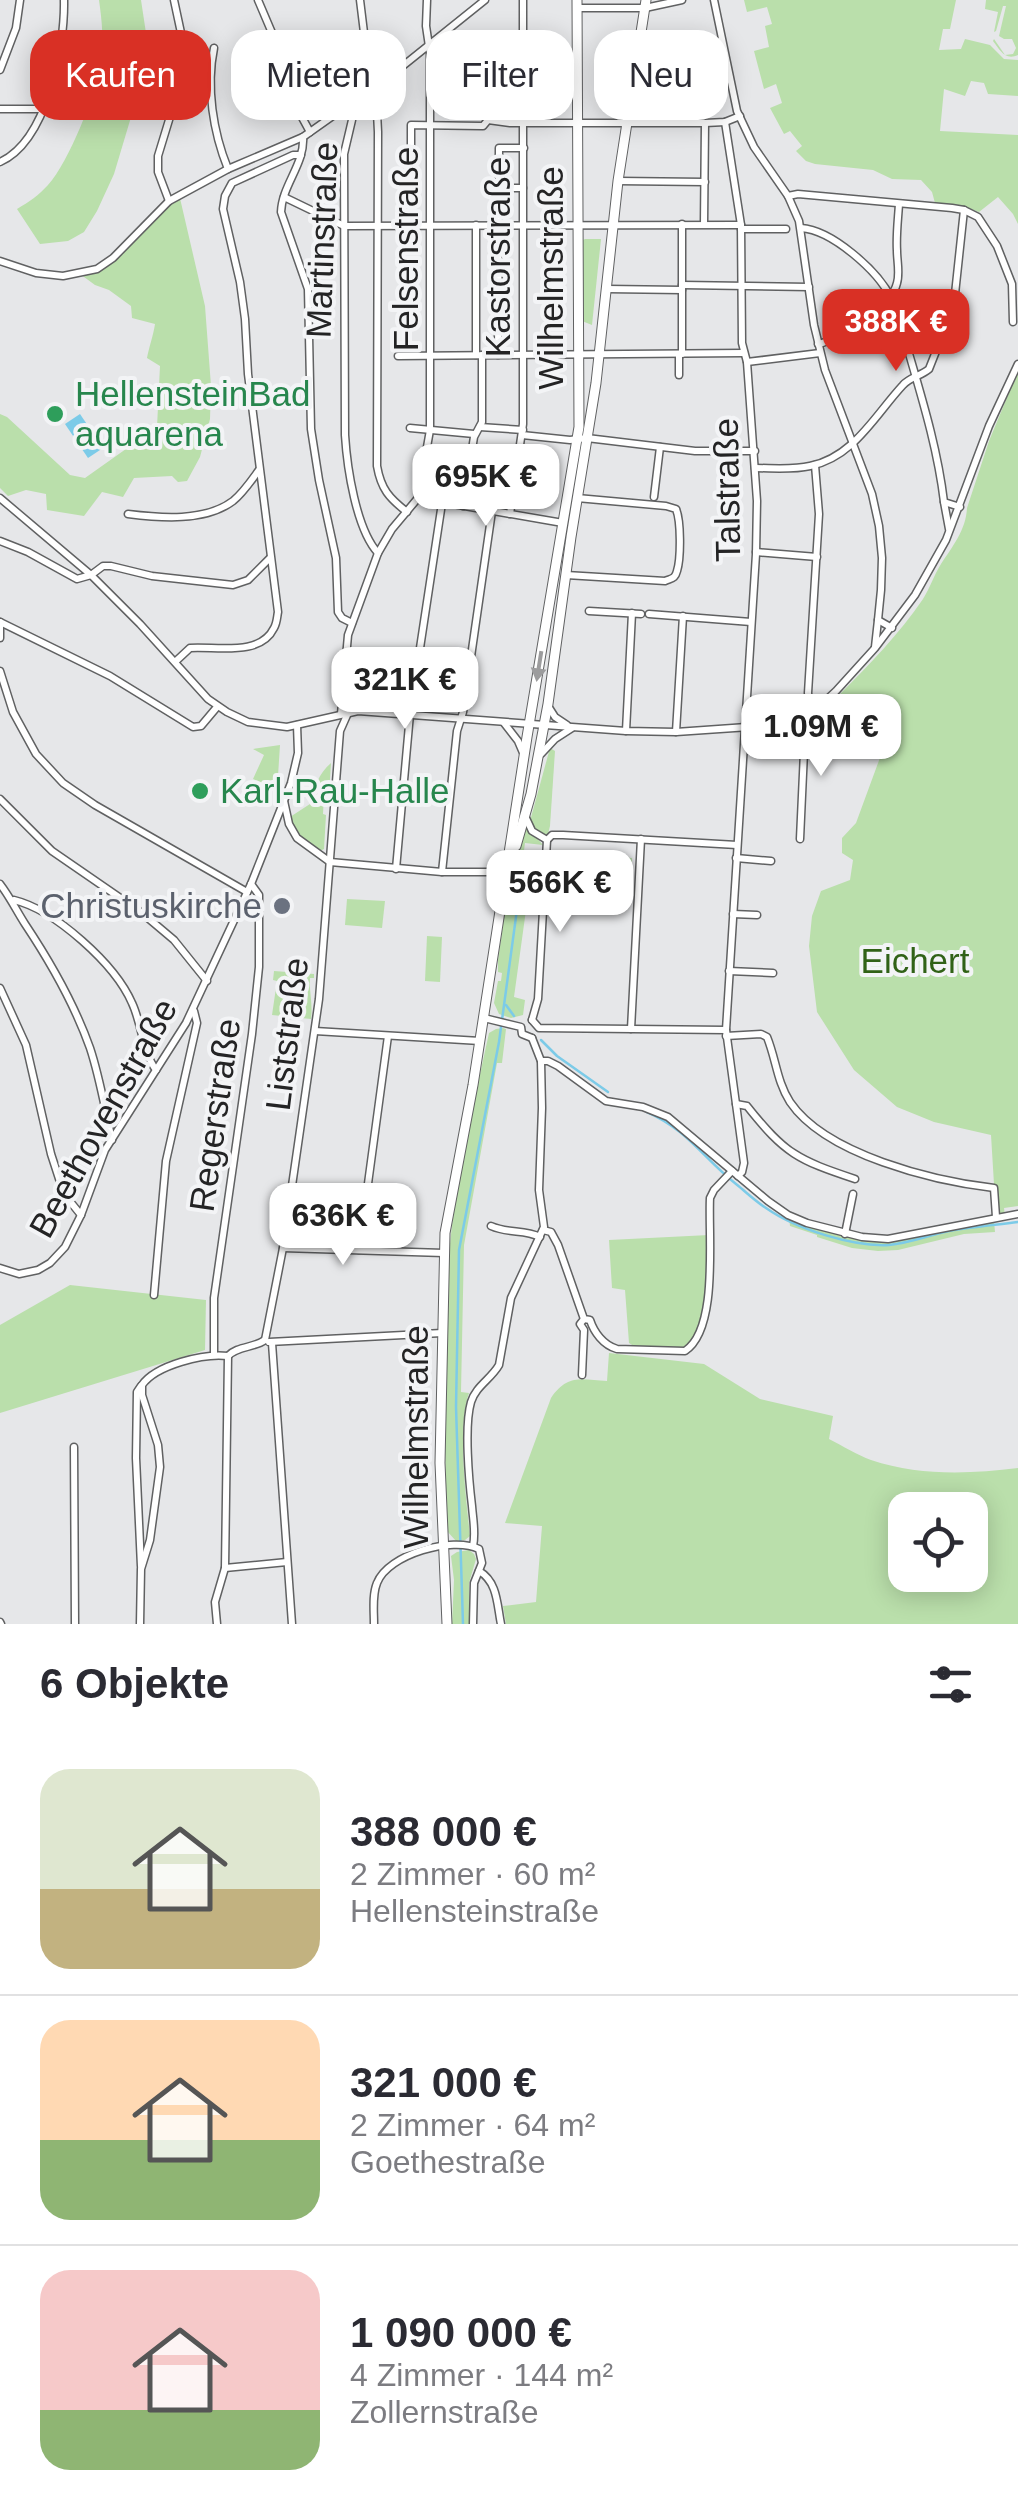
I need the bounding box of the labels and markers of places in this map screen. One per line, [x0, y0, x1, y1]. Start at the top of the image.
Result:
pin: 388K € [815, 289, 977, 374]
place label: HellensteinBad aquarena [75, 374, 310, 453]
marker: HellensteinBad aquarena [44, 403, 66, 425]
pin: 695K € [405, 444, 567, 529]
pin: 321K € [324, 647, 486, 732]
pin: 1.09M € [729, 694, 913, 779]
place label: Karl-Rau-Halle [220, 771, 450, 810]
marker: Karl-Rau-Halle [189, 780, 211, 802]
pin: 566K € [479, 850, 641, 935]
place label: Christuskirche [40, 886, 262, 925]
marker: Christuskirche [271, 895, 293, 917]
pin: 636K € [262, 1183, 424, 1268]

